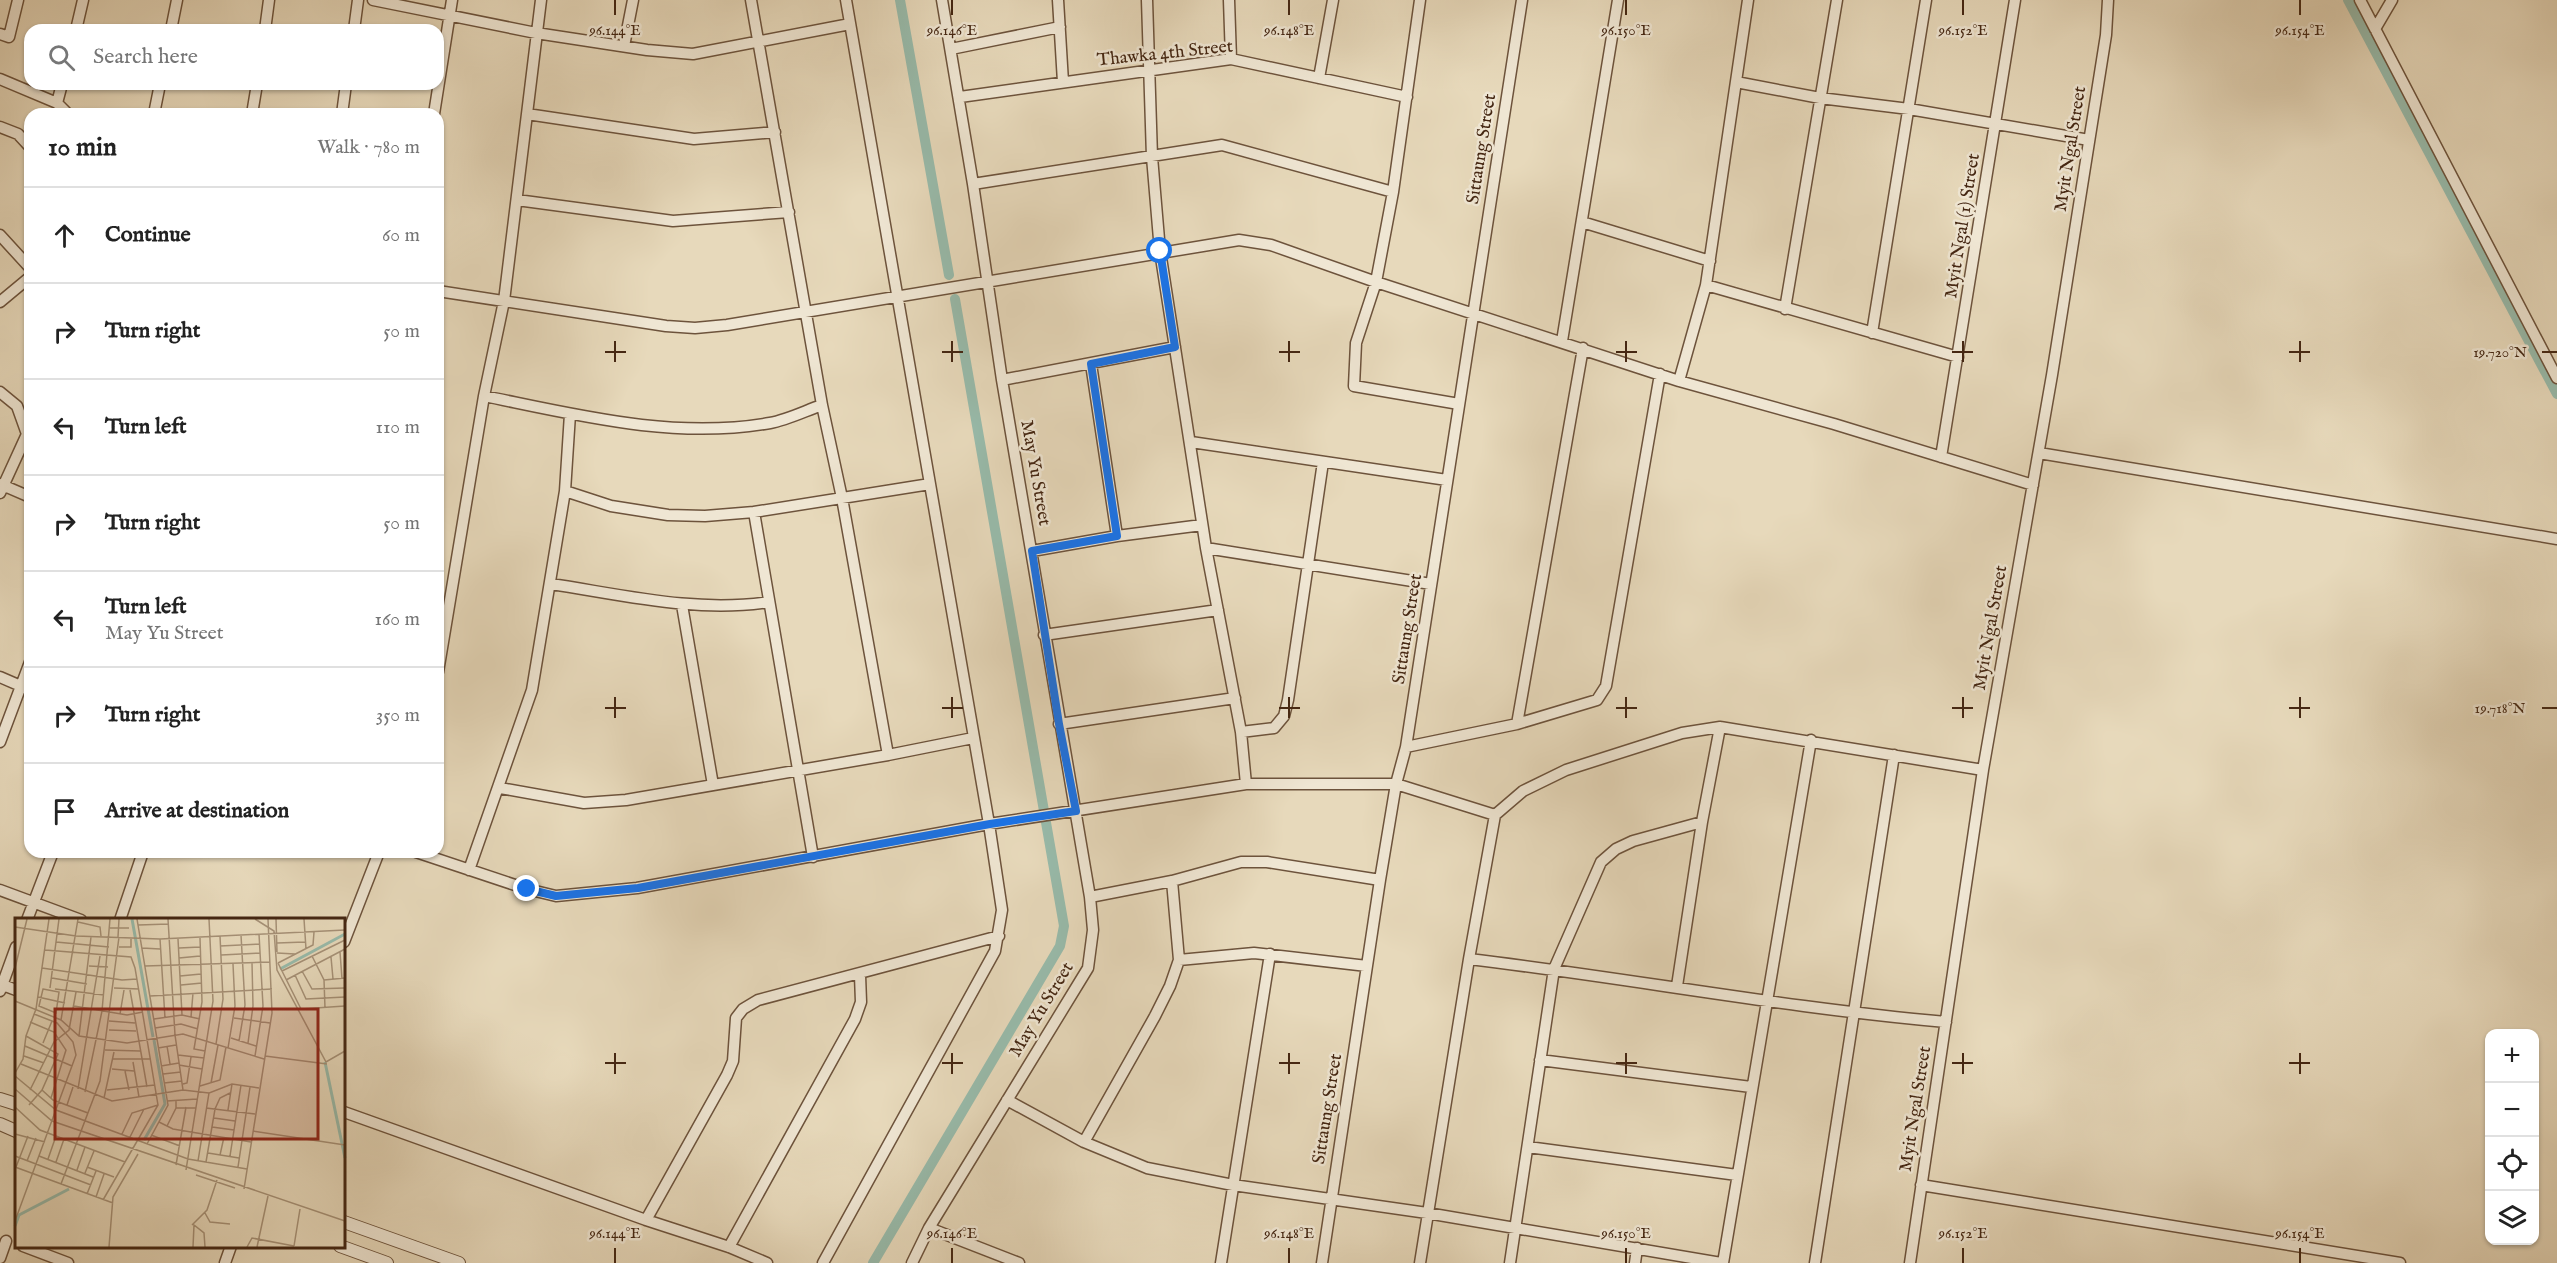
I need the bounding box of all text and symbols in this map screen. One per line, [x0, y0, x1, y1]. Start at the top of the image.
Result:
text: 96.144°E [588, 21, 641, 40]
text: 96.146°E [926, 21, 977, 40]
text: 96.148°E [1263, 21, 1314, 40]
text: 96.150°E [1600, 21, 1651, 40]
text: 96.152°E [1937, 21, 1988, 40]
text: 96.154°E [2274, 21, 2325, 40]
search box [24, 24, 444, 90]
street label: Thawka 4th Street [1096, 35, 1234, 73]
icon: search [45, 41, 78, 74]
text: Search here [93, 43, 198, 71]
street label: Myit Ngal Street [2050, 85, 2092, 213]
street label: Sittaung Street [1462, 92, 1502, 206]
text: 10 min [48, 131, 117, 164]
text: Walk · 780 m [317, 135, 420, 160]
street label: Myit Ngal (1) Street [1940, 152, 1986, 300]
icon: ahead [48, 219, 81, 252]
text: Continue [105, 221, 191, 249]
text: 60 m [382, 223, 420, 248]
route start [1146, 237, 1172, 263]
icon: right [48, 315, 81, 348]
text: Turn right [105, 317, 200, 345]
text: 50 m [383, 319, 420, 344]
text: 19.720°N [2473, 343, 2527, 362]
icon: left [48, 411, 81, 444]
text: Turn left [105, 413, 187, 441]
text: 110 m [376, 415, 420, 440]
street label: May Yu Street [1014, 418, 1056, 528]
icon: right [48, 507, 81, 540]
text: Turn right [105, 509, 200, 537]
text: 50 m [383, 511, 420, 536]
street label: Myit Ngal Street [1969, 564, 2013, 692]
street label: Sittaung Street [1388, 572, 1428, 686]
text: Turn left [105, 593, 187, 621]
icon: left [48, 603, 81, 636]
text: 160 m [374, 607, 420, 632]
text: May Yu Street [105, 621, 224, 646]
icon: right [48, 699, 81, 732]
text: 19.718°N [2475, 699, 2525, 718]
text: Turn right [105, 701, 200, 729]
text: 350 m [376, 703, 420, 728]
icon: arrive [48, 795, 81, 828]
text: Arrive at destination [105, 797, 289, 825]
route end [513, 875, 539, 901]
inset map [15, 918, 345, 1248]
street label: May Yu Street [1005, 958, 1079, 1062]
map controls [2485, 1029, 2539, 1245]
button: + [2485, 1029, 2539, 1083]
street label: Myit Ngal Street [1895, 1045, 1937, 1173]
street label: Sittaung Street [1308, 1052, 1348, 1166]
button: − [2485, 1083, 2539, 1137]
button: locate [2485, 1137, 2539, 1191]
button: layers [2485, 1191, 2539, 1245]
text: 96.144°E [588, 1224, 641, 1243]
text: 96.146°E [926, 1224, 977, 1243]
text: 96.148°E [1263, 1224, 1314, 1243]
text: 96.150°E [1600, 1224, 1651, 1243]
text: 96.152°E [1937, 1224, 1988, 1243]
text: 96.154°E [2274, 1224, 2325, 1243]

